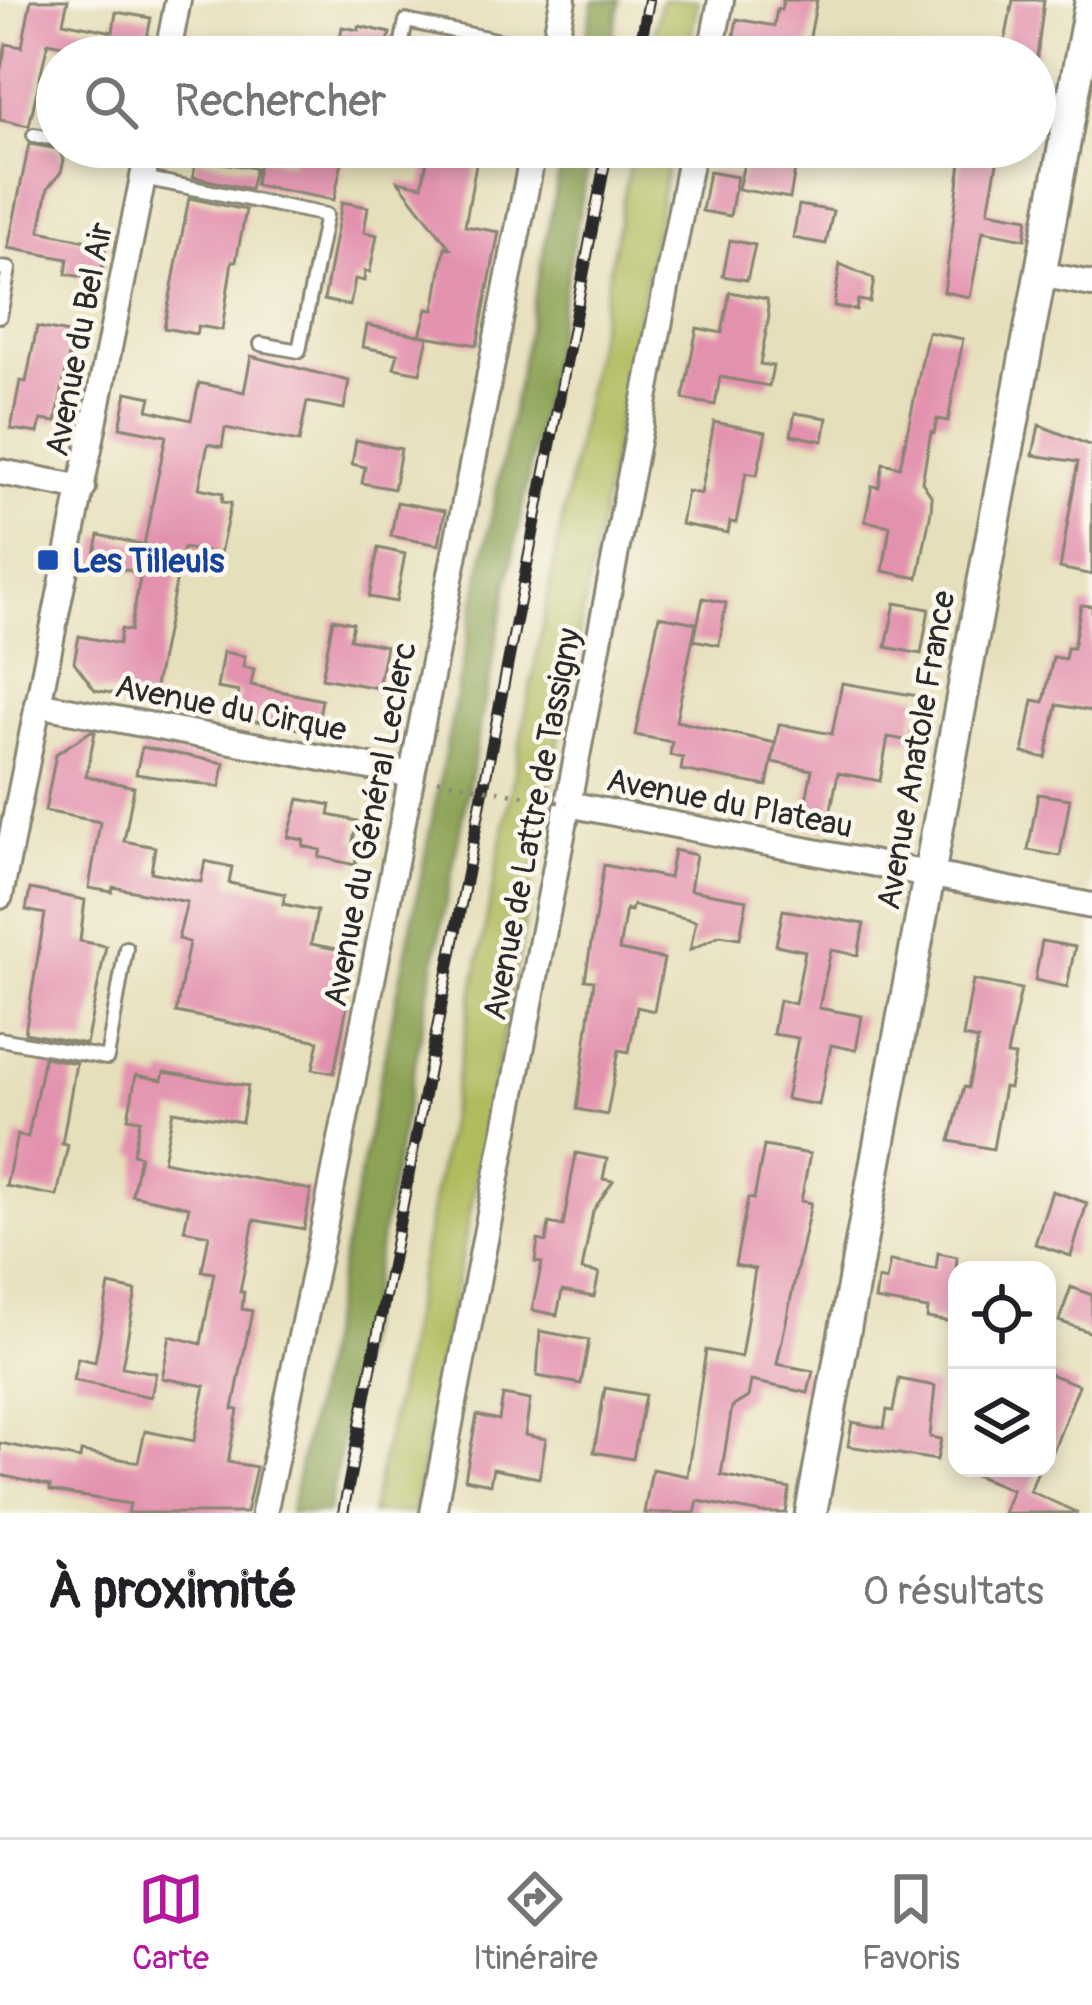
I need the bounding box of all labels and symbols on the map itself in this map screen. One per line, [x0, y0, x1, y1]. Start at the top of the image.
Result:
street label: Avenue du Bel Air [37, 219, 122, 460]
place label: Les Tilleuls [72, 541, 224, 582]
marker: Les Tilleuls [35, 547, 61, 573]
street label: Avenue Anatole France [868, 588, 965, 913]
street label: Avenue de Lattre de Tassigny [474, 625, 591, 1024]
street label: Avenue du Général Leclerc [315, 638, 426, 1010]
street label: Avenue du Cirque [112, 666, 350, 751]
street label: Avenue du Plateau [603, 760, 856, 847]

